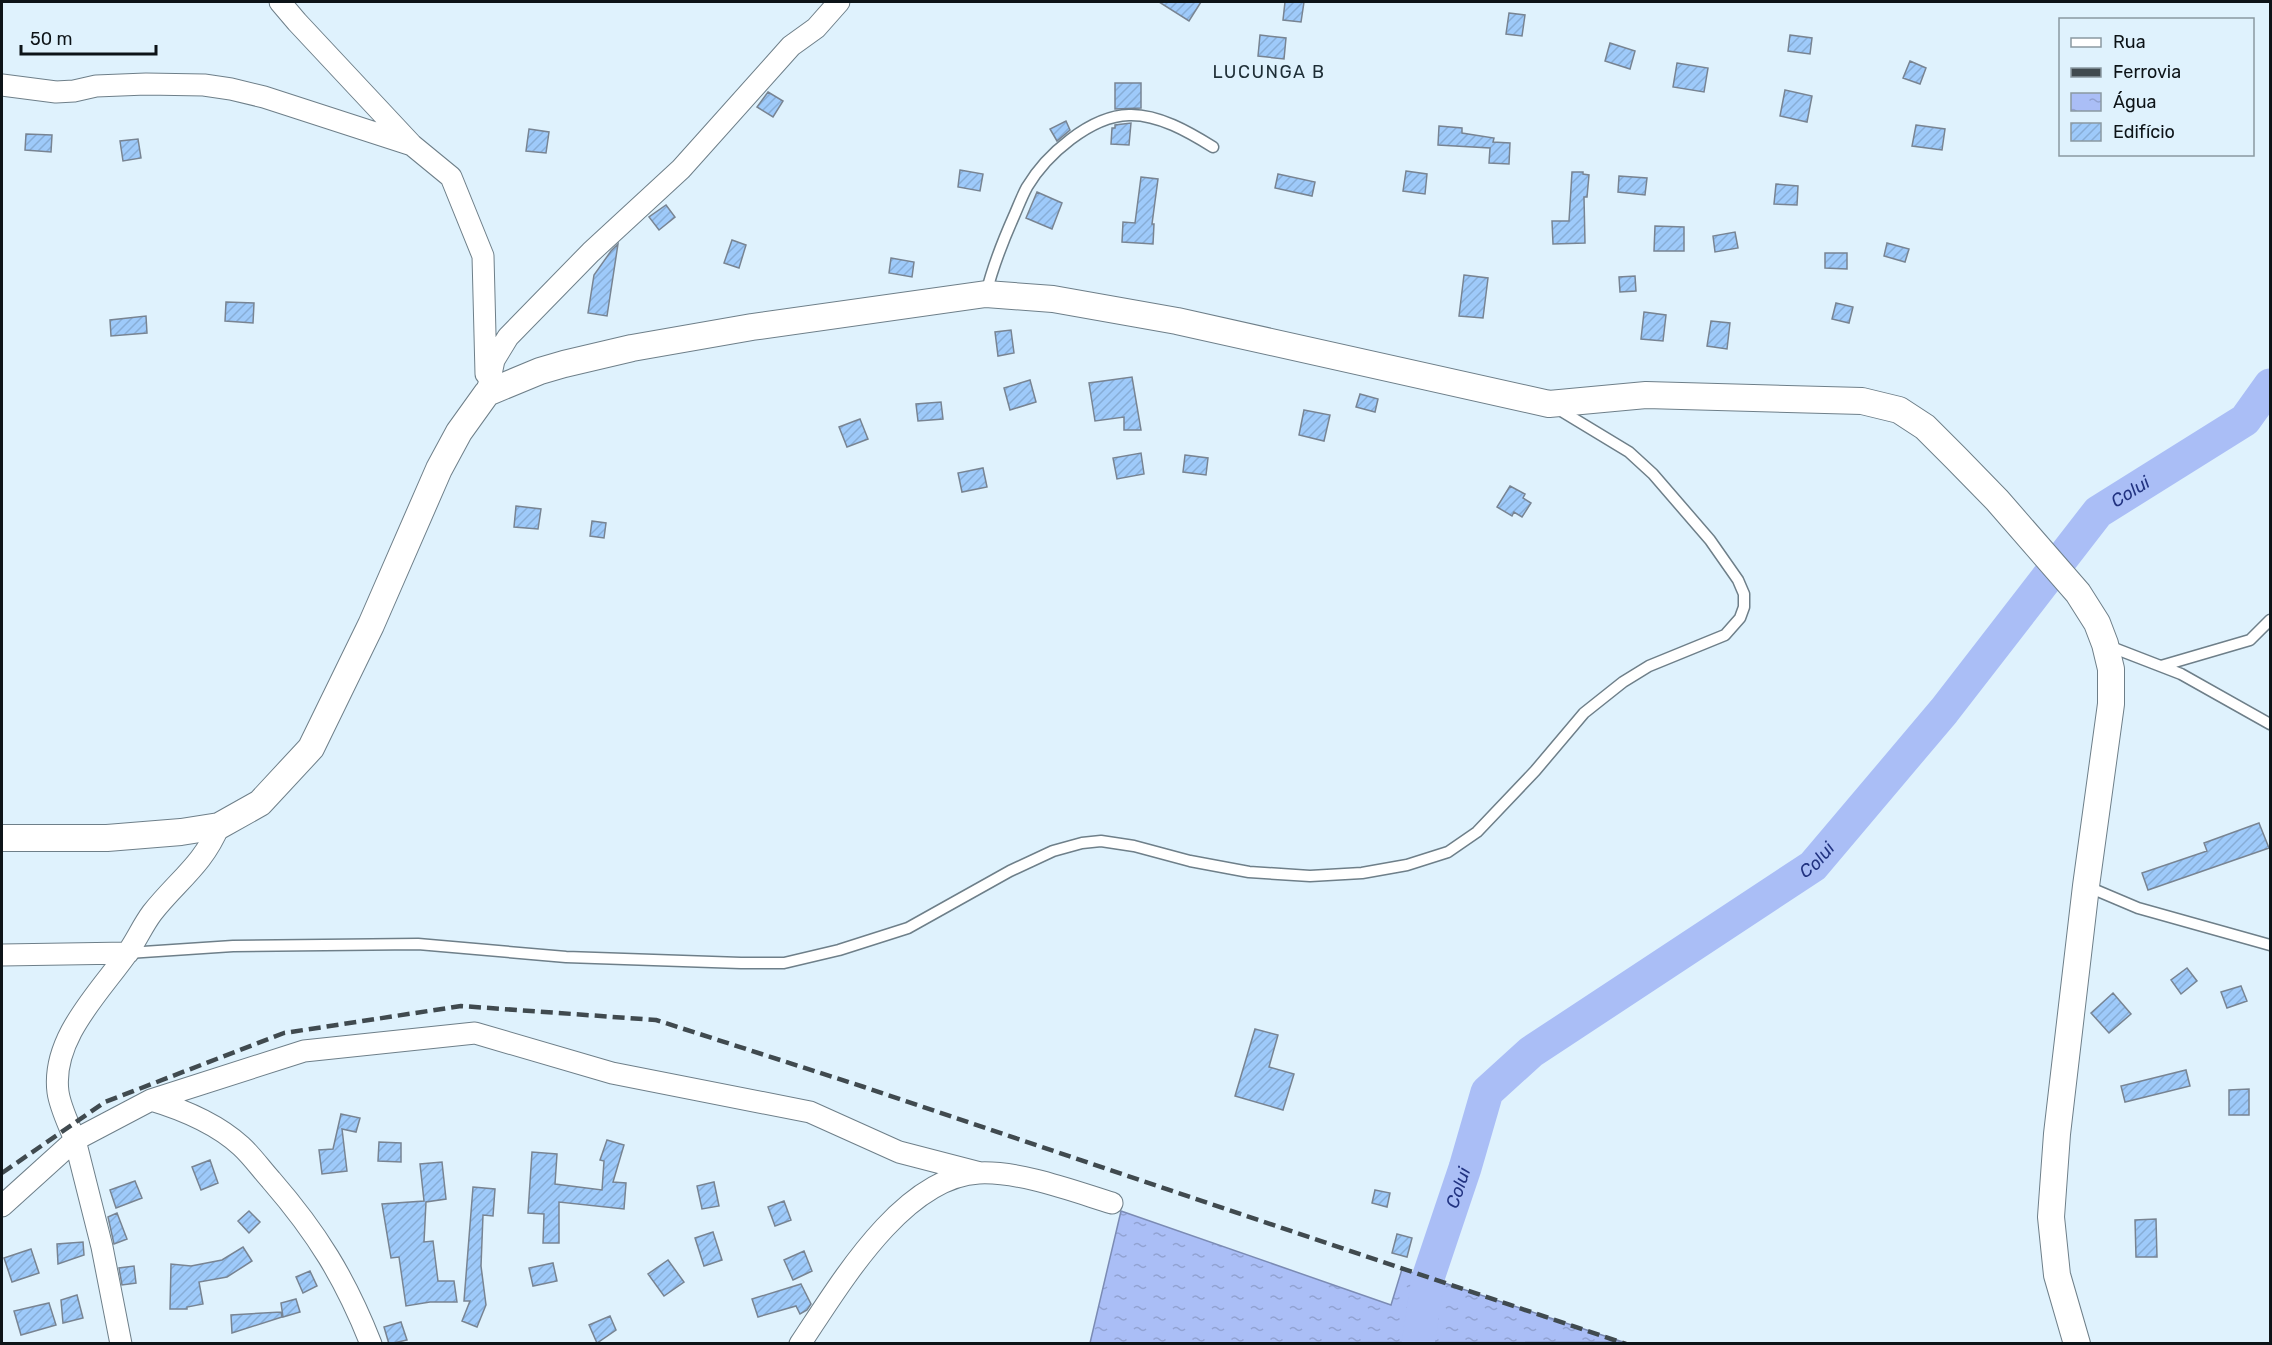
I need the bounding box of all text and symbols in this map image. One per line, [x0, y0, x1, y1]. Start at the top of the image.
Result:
scale bar [21, 18, 156, 56]
legend [2059, 18, 2254, 156]
text: 50 m [30, 28, 73, 50]
text: Rua [2113, 31, 2146, 53]
district label: LUCUNGA B [1212, 61, 1326, 83]
text: Ferrovia [2113, 61, 2181, 83]
text: Água [2113, 91, 2156, 113]
text: Edifício [2113, 121, 2175, 143]
water label: Colui [2107, 471, 2155, 512]
water label: Colui [1795, 837, 1840, 883]
water label: Colui [1441, 1164, 1476, 1211]

